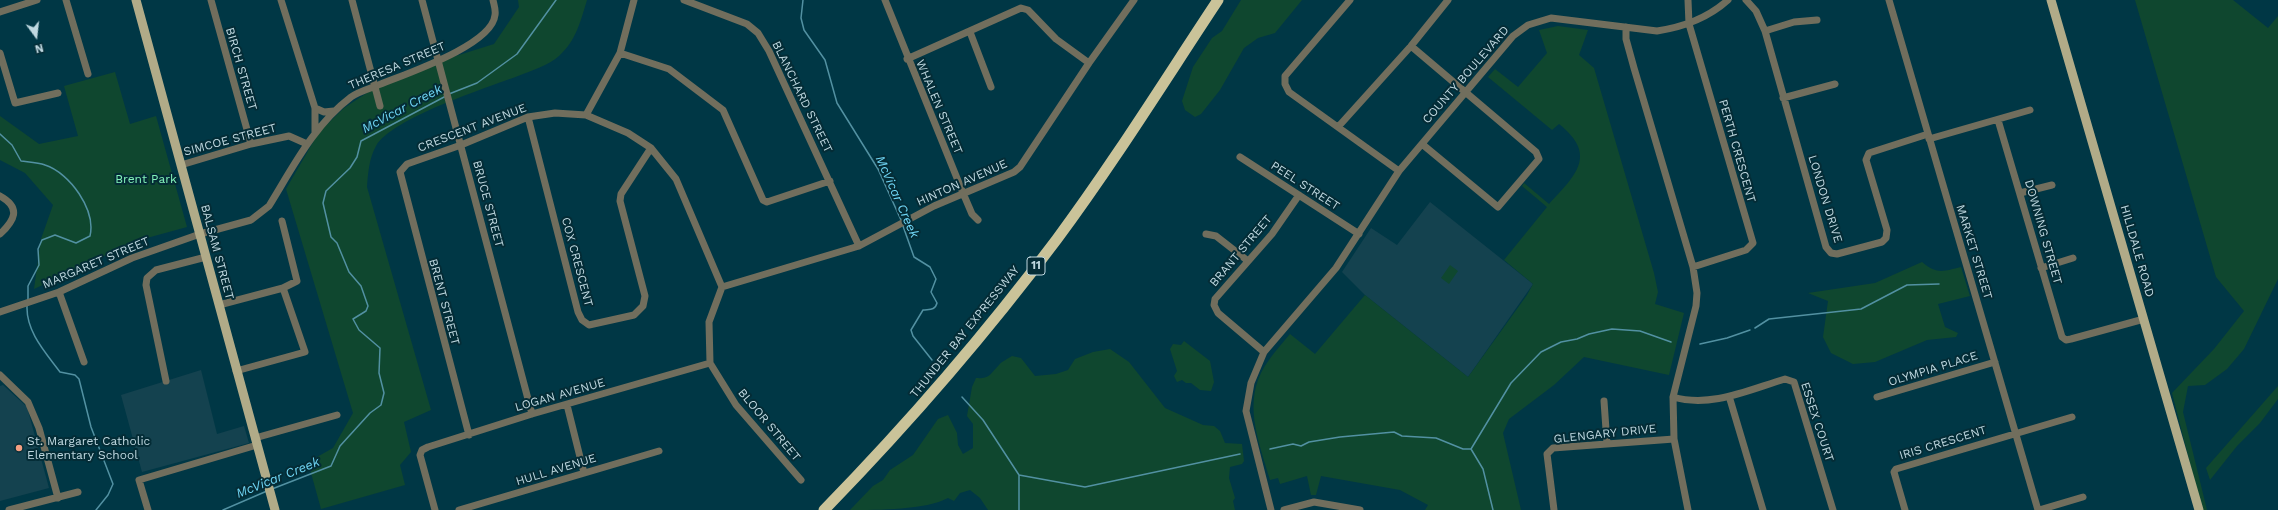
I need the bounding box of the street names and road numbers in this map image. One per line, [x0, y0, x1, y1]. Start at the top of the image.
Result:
street label: COUNTY BOULEVARD [1420, 23, 1512, 127]
street label: BIRCH STREET [222, 26, 260, 112]
street label: THERESA STREET [346, 39, 448, 93]
street label: BLANCHARD STREET [769, 39, 835, 155]
street label: WHALEN STREET [913, 58, 965, 156]
street label: PERTH CRESCENT [1715, 98, 1759, 204]
street label: CRESCENT AVENUE [416, 101, 528, 155]
street label: SIMCOE STREET [182, 121, 278, 159]
street label: LONDON DRIVE [1805, 153, 1845, 245]
street label: HINTON AVENUE [914, 157, 1010, 209]
street label: PEEL STREET [1268, 158, 1342, 214]
street label: BRUCE STREET [469, 159, 507, 249]
street label: DOWNING STREET [2021, 178, 2065, 286]
street label: BALSAM STREET [197, 203, 237, 301]
street label: MARKET STREET [1953, 203, 1995, 301]
street label: HILLDALE ROAD [2117, 203, 2157, 299]
street label: BRANT STREET [1207, 212, 1275, 290]
street label: COX CRESCENT [558, 216, 596, 308]
street label: MARGARET STREET [40, 234, 152, 292]
street label: BRENT STREET [426, 257, 462, 347]
road number: 11 [1027, 257, 1045, 275]
street label: THUNDER BAY EXPRESSWAY [907, 263, 1023, 401]
street label: OLYMPIA PLACE [1887, 349, 1979, 389]
street label: LOGAN AVENUE [513, 375, 607, 415]
street label: ESSEX COURT [1797, 380, 1837, 464]
street label: BLOOR STREET [735, 386, 803, 464]
street label: GLENGARY DRIVE [1553, 421, 1657, 447]
street label: IRIS CRESCENT [1898, 423, 1988, 463]
street label: HULL AVENUE [514, 451, 598, 489]

